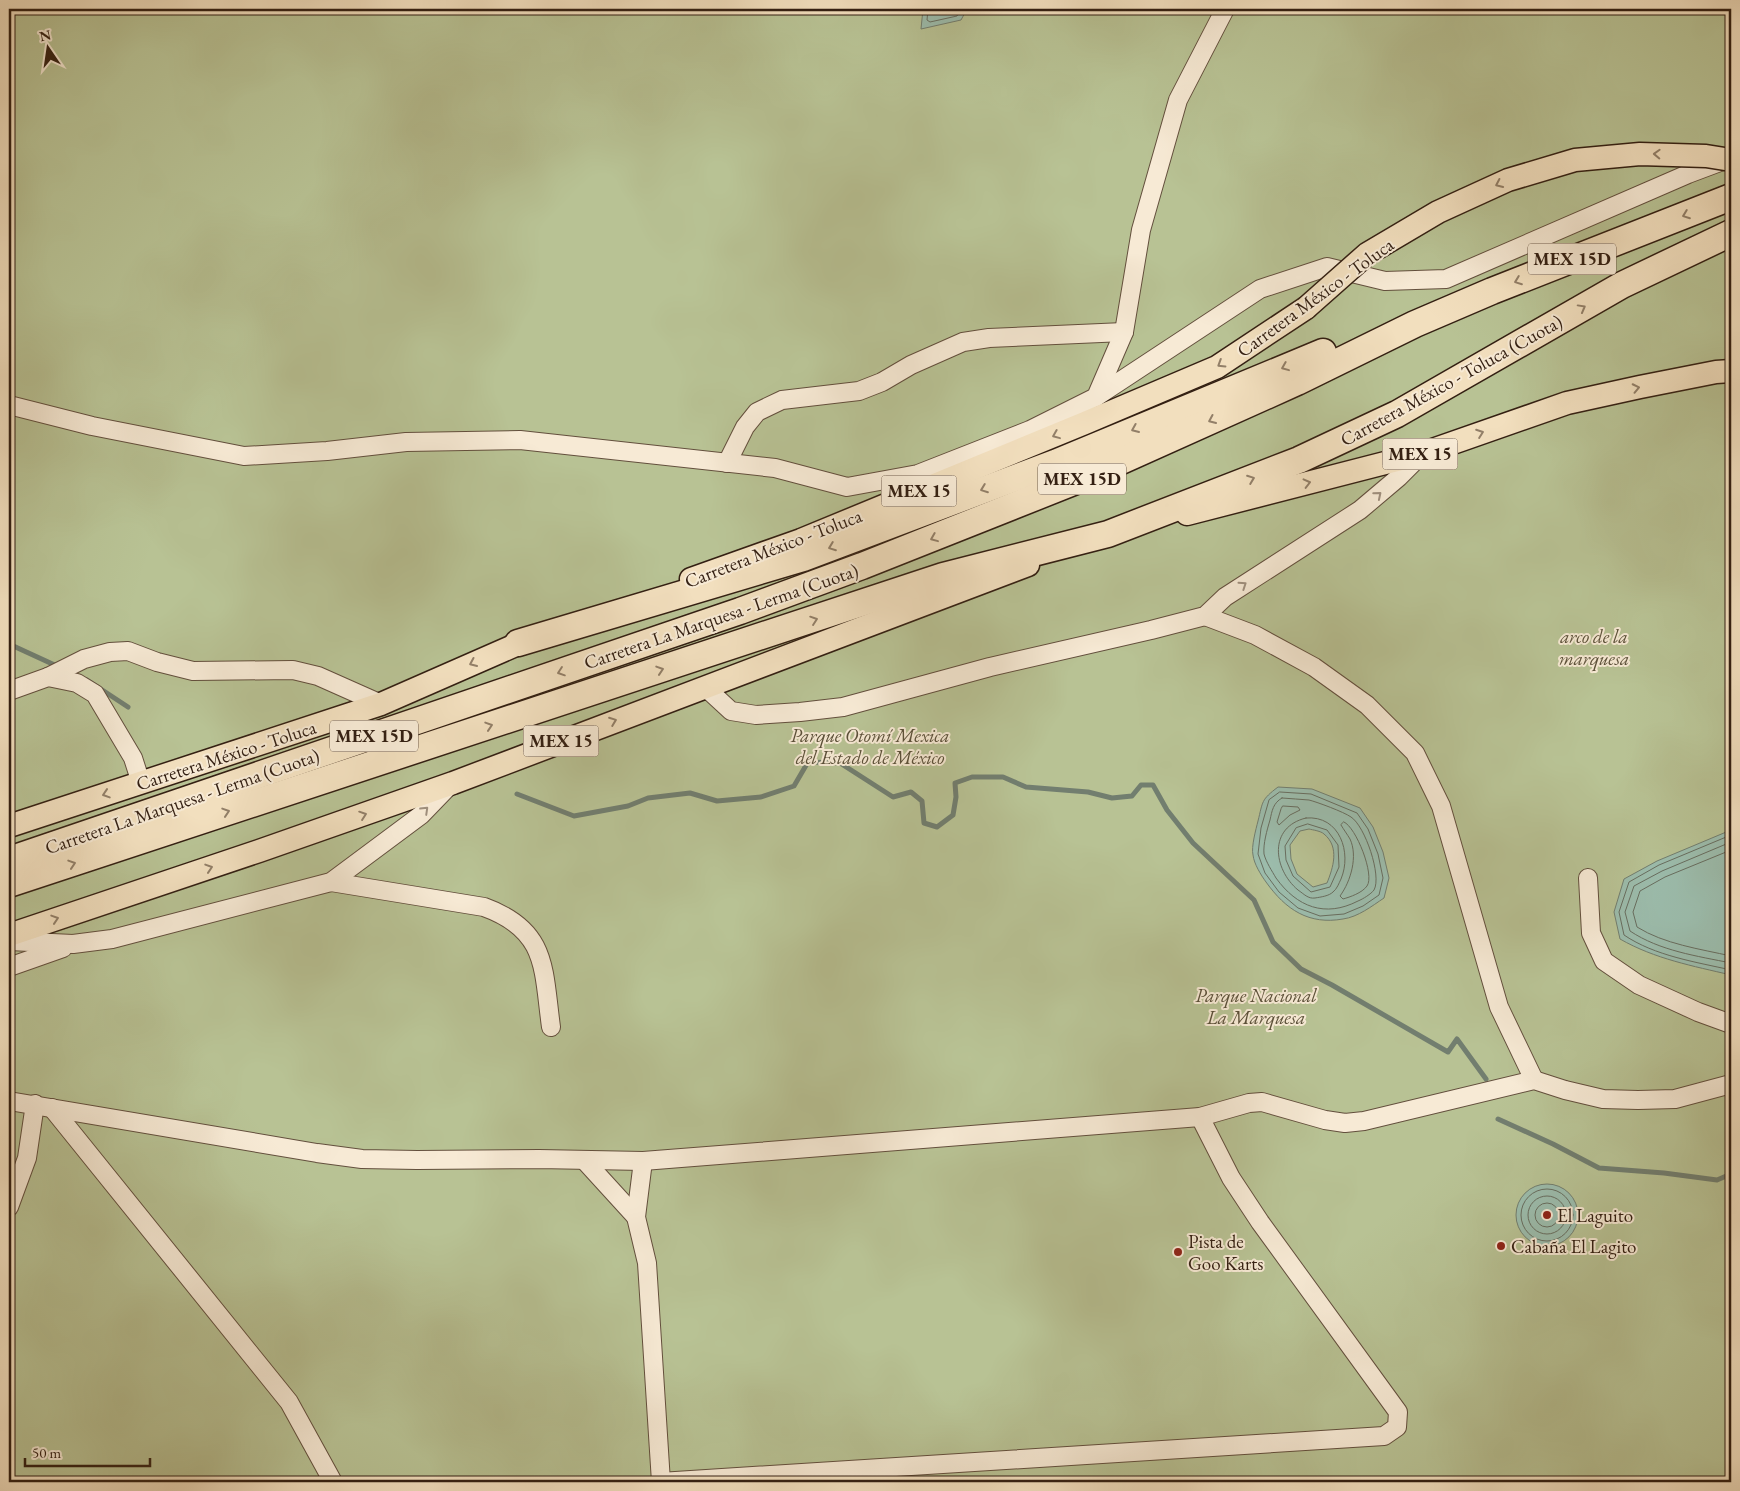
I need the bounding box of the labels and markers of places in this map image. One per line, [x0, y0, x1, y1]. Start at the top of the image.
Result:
place label: El Laguito [1557, 1203, 1633, 1228]
marker: El Laguito [1541, 1209, 1553, 1221]
place label: Pista de Goo Karts [1188, 1229, 1263, 1276]
place label: Cabaña El Lagito [1511, 1234, 1637, 1259]
marker: Cabaña El Lagito [1495, 1240, 1507, 1252]
marker: Pista de Goo Karts [1172, 1246, 1184, 1258]

